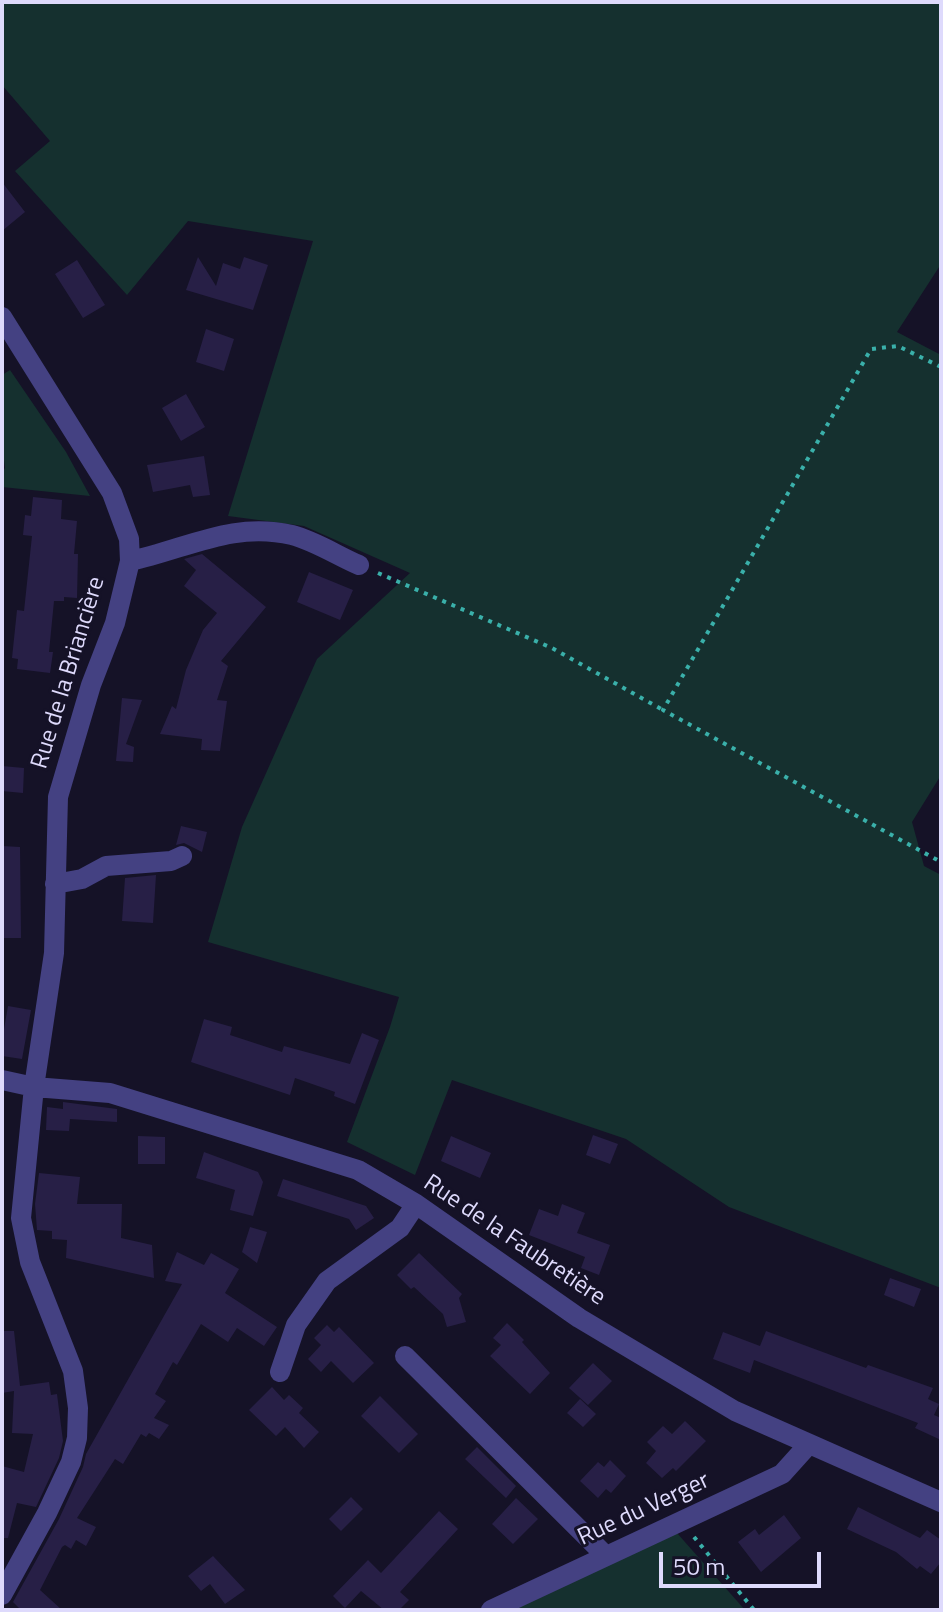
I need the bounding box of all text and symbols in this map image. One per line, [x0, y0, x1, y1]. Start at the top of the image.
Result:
street label: Rue de la Briancière [26, 574, 112, 772]
street label: Rue de la Faubretière [418, 1169, 610, 1313]
street label: Rue du Verger [574, 1467, 714, 1553]
scale bar [663, 1536, 825, 1586]
text: 50 m [673, 1548, 725, 1584]

